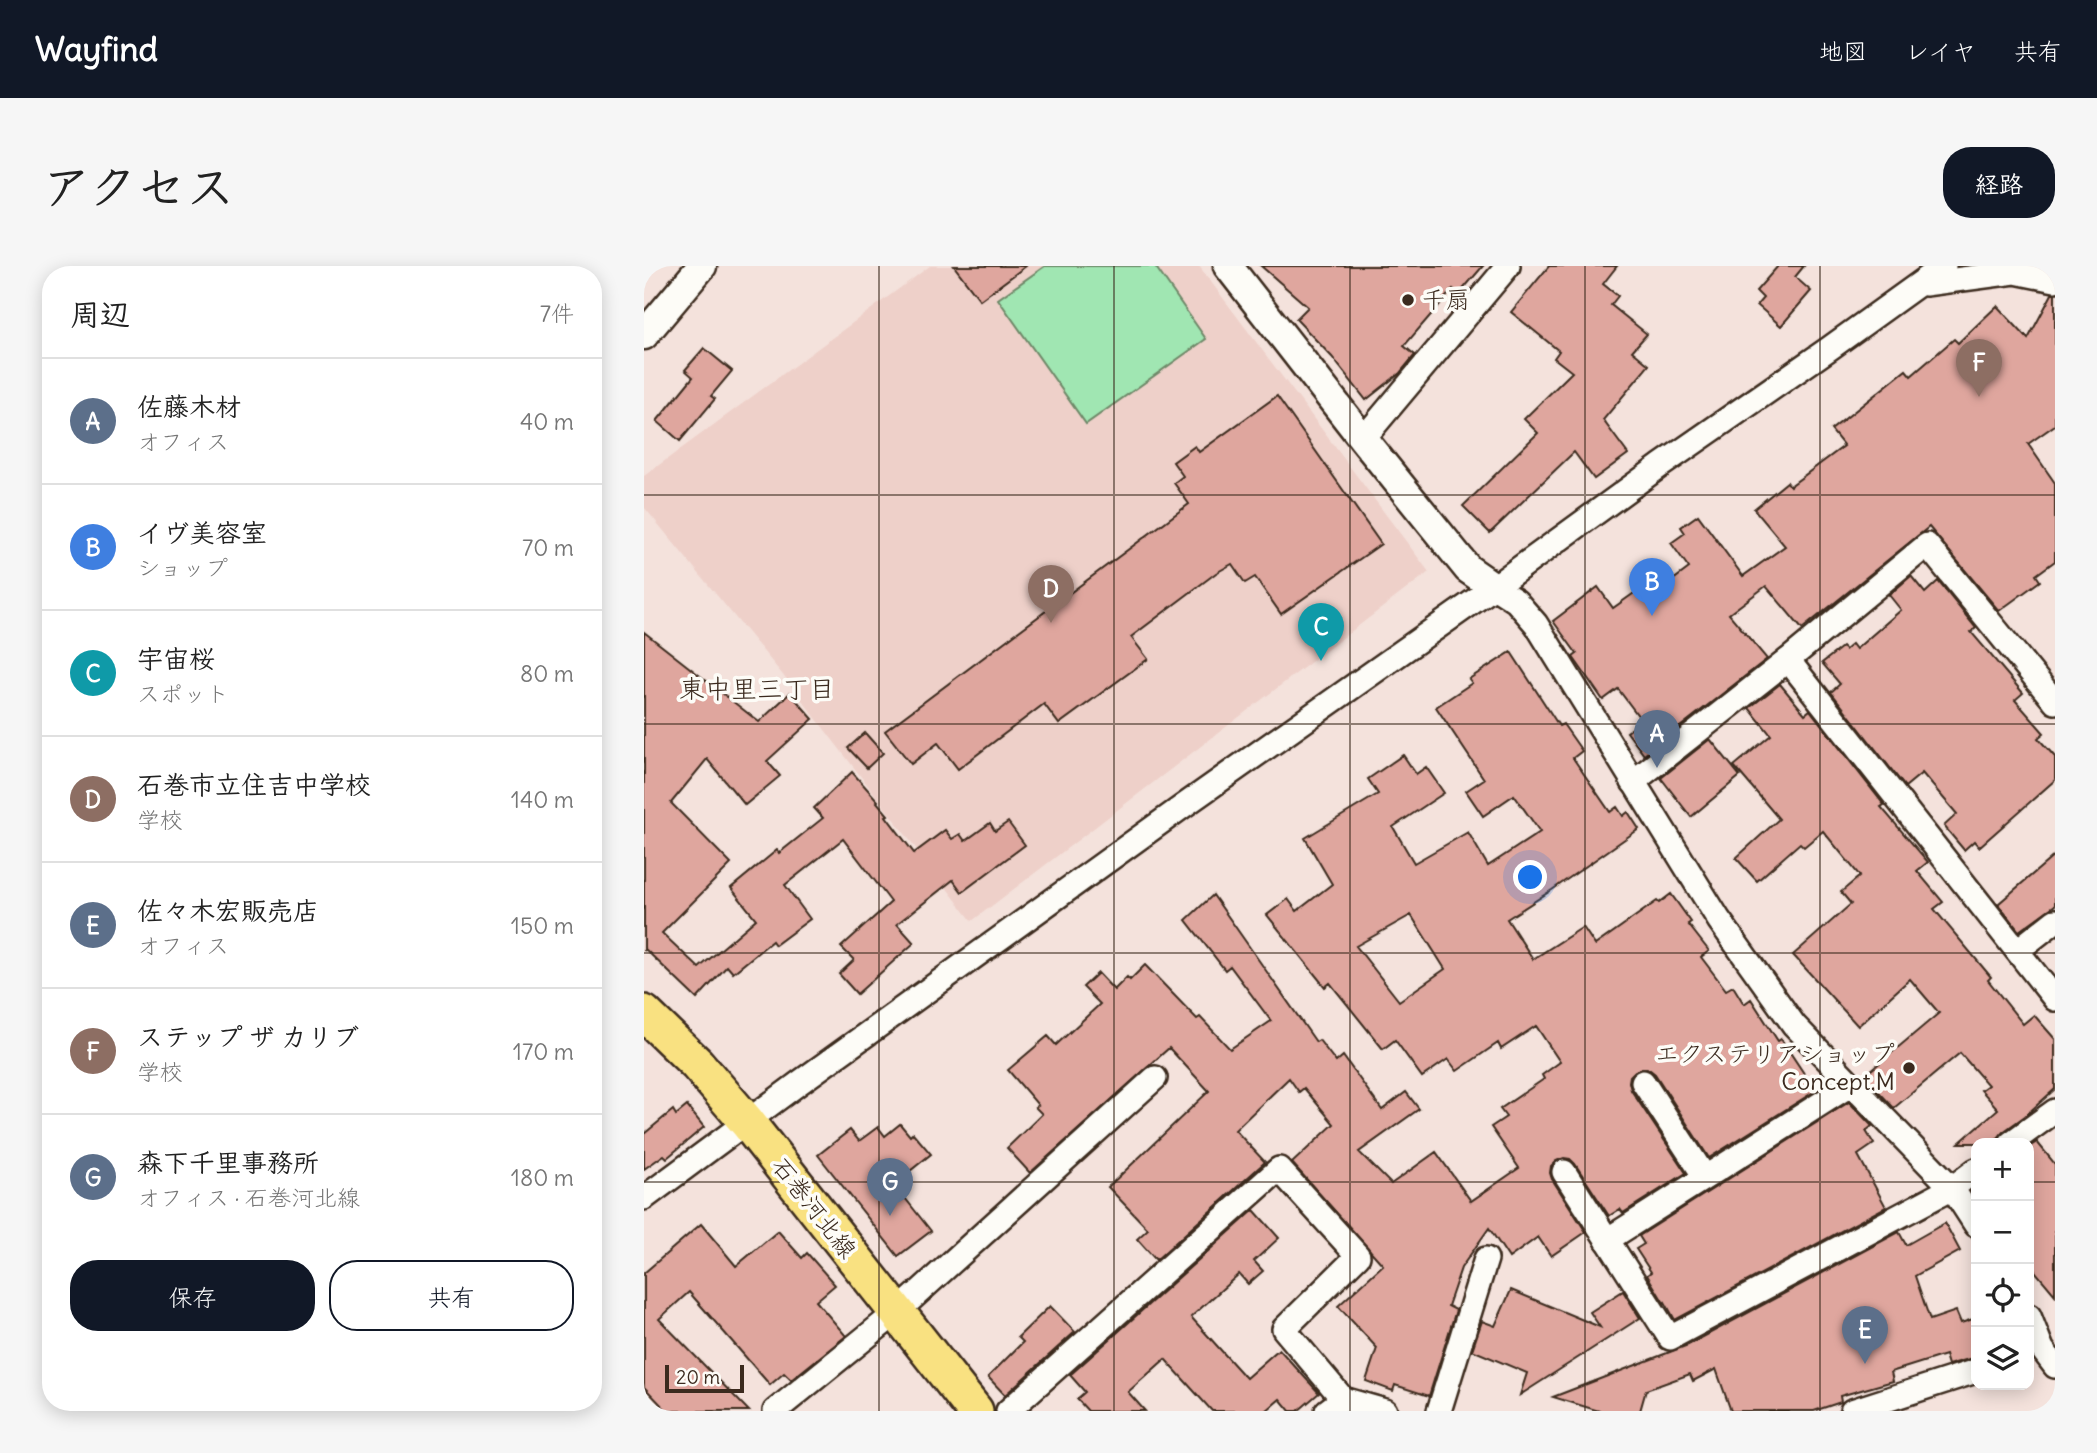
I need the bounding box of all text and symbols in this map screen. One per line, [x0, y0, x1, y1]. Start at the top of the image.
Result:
text: Wayfind [35, 28, 158, 70]
text: 地図 [1819, 36, 1867, 66]
text: レイヤ [1905, 36, 1976, 66]
text: 共有 [2014, 36, 2062, 66]
button: 経路 [1943, 147, 2055, 218]
text: アクセス [42, 156, 235, 217]
place label: 千扇 [1422, 284, 1470, 314]
marker: 千扇 [1400, 292, 1416, 308]
text: 周辺 [70, 295, 130, 333]
text: 7件 [540, 299, 574, 328]
pin: F [1956, 339, 2002, 397]
text: 佐藤木材 [137, 390, 241, 423]
text: A [86, 407, 100, 436]
text: 40 m [520, 407, 574, 436]
text: オフィス [137, 427, 229, 456]
text: イヴ美容室 [137, 516, 267, 549]
text: B [85, 533, 101, 562]
text: 70 m [522, 533, 574, 562]
text: ショップ [137, 553, 228, 582]
pin: B [1629, 558, 1675, 616]
pin: D [1028, 565, 1074, 623]
pin: C [1298, 603, 1344, 661]
text: 宇宙桜 [137, 642, 215, 675]
text: C [85, 659, 101, 688]
text: 80 m [520, 659, 574, 688]
district label: 東中里三丁目 [679, 672, 835, 705]
text: スポット [137, 679, 229, 708]
pin: A [1634, 710, 1680, 768]
text: 石巻市立住吉中学校 [137, 768, 371, 801]
text: D [85, 785, 101, 814]
text: 140 m [511, 785, 574, 814]
text: 学校 [137, 805, 183, 834]
your location [1513, 860, 1547, 894]
text: 佐々木宏販売店 [137, 894, 319, 927]
text: E [86, 911, 100, 940]
text: 150 m [511, 911, 574, 940]
text: オフィス [137, 931, 229, 960]
text: ステップ ザ カリブ [137, 1020, 359, 1053]
text: F [86, 1037, 100, 1066]
text: 170 m [513, 1037, 574, 1066]
place label: エクステリアショップ Concept.M [1655, 1038, 1895, 1096]
text: 学校 [137, 1057, 183, 1086]
marker: エクステリアショップ Concept.M [1901, 1060, 1917, 1076]
map controls [1971, 1138, 2034, 1390]
button: + [1971, 1138, 2034, 1201]
text: 森下千里事務所 [137, 1146, 319, 1179]
street label: 石巻河北線 [766, 1151, 864, 1264]
pin: G [867, 1158, 913, 1216]
text: G [85, 1163, 101, 1192]
text: 180 m [511, 1163, 574, 1192]
text: オフィス · 石巻河北線 [137, 1183, 360, 1212]
button: − [1971, 1201, 2034, 1264]
button: 保存 [70, 1260, 315, 1331]
button: 共有 [329, 1260, 574, 1331]
button: locate [1971, 1264, 2034, 1327]
pin: E [1842, 1306, 1888, 1364]
button: layers [1971, 1327, 2034, 1390]
scale bar [665, 1362, 744, 1394]
text: 20 m [676, 1365, 720, 1389]

